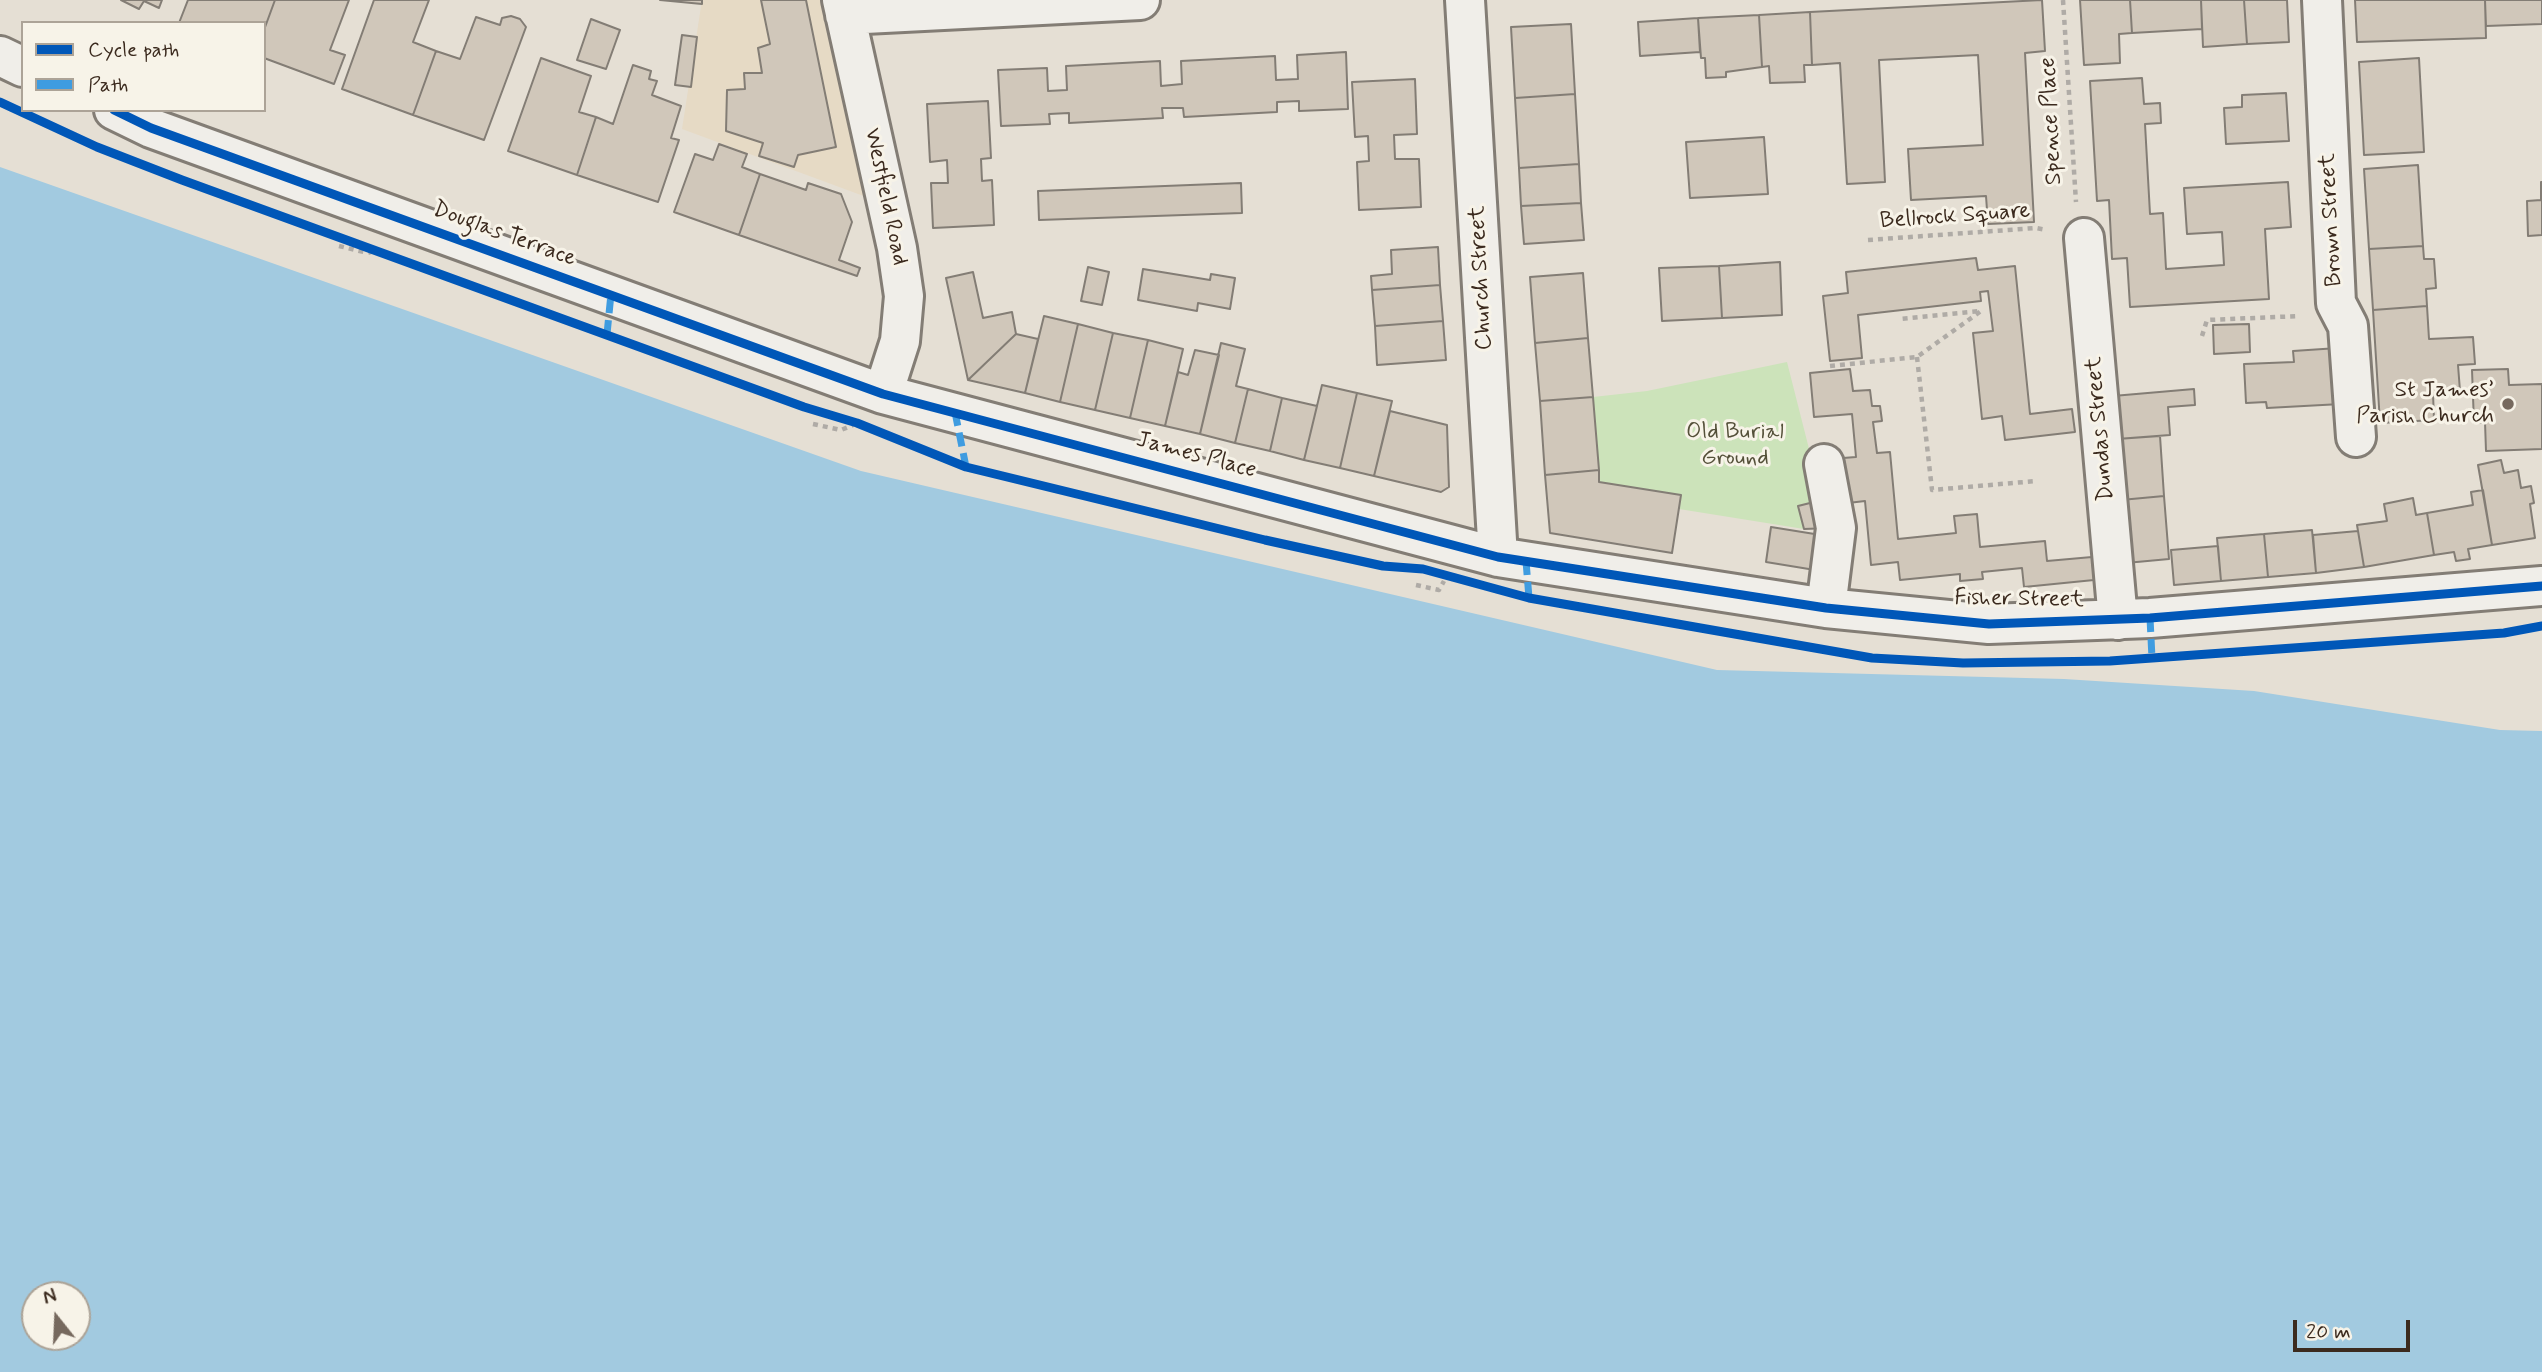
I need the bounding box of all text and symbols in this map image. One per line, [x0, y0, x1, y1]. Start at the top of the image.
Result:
legend [21, 21, 266, 112]
text: Cycle path [88, 36, 179, 64]
street label: Spence Place [2035, 56, 2069, 186]
text: Path [88, 71, 128, 99]
street label: Westfield Road [857, 126, 913, 268]
street label: Brown Street [2315, 152, 2349, 288]
street label: Douglas Terrace [428, 196, 580, 274]
street label: Bellrock Square [1879, 198, 2031, 236]
street label: Church Street [1464, 205, 1500, 351]
street label: Dundas Street [2081, 356, 2121, 502]
place label: St James’ Parish Church [2356, 377, 2494, 431]
marker: St James’ Parish Church [2500, 396, 2516, 412]
park label: Old Burial Ground [1686, 419, 1784, 473]
street label: James Place [1133, 427, 1259, 485]
street label: Fisher Street [1954, 585, 2084, 615]
north arrow [21, 1281, 91, 1351]
text: N [40, 1284, 60, 1311]
scale bar [2297, 1306, 2414, 1350]
text: 20 m [2306, 1318, 2351, 1346]

